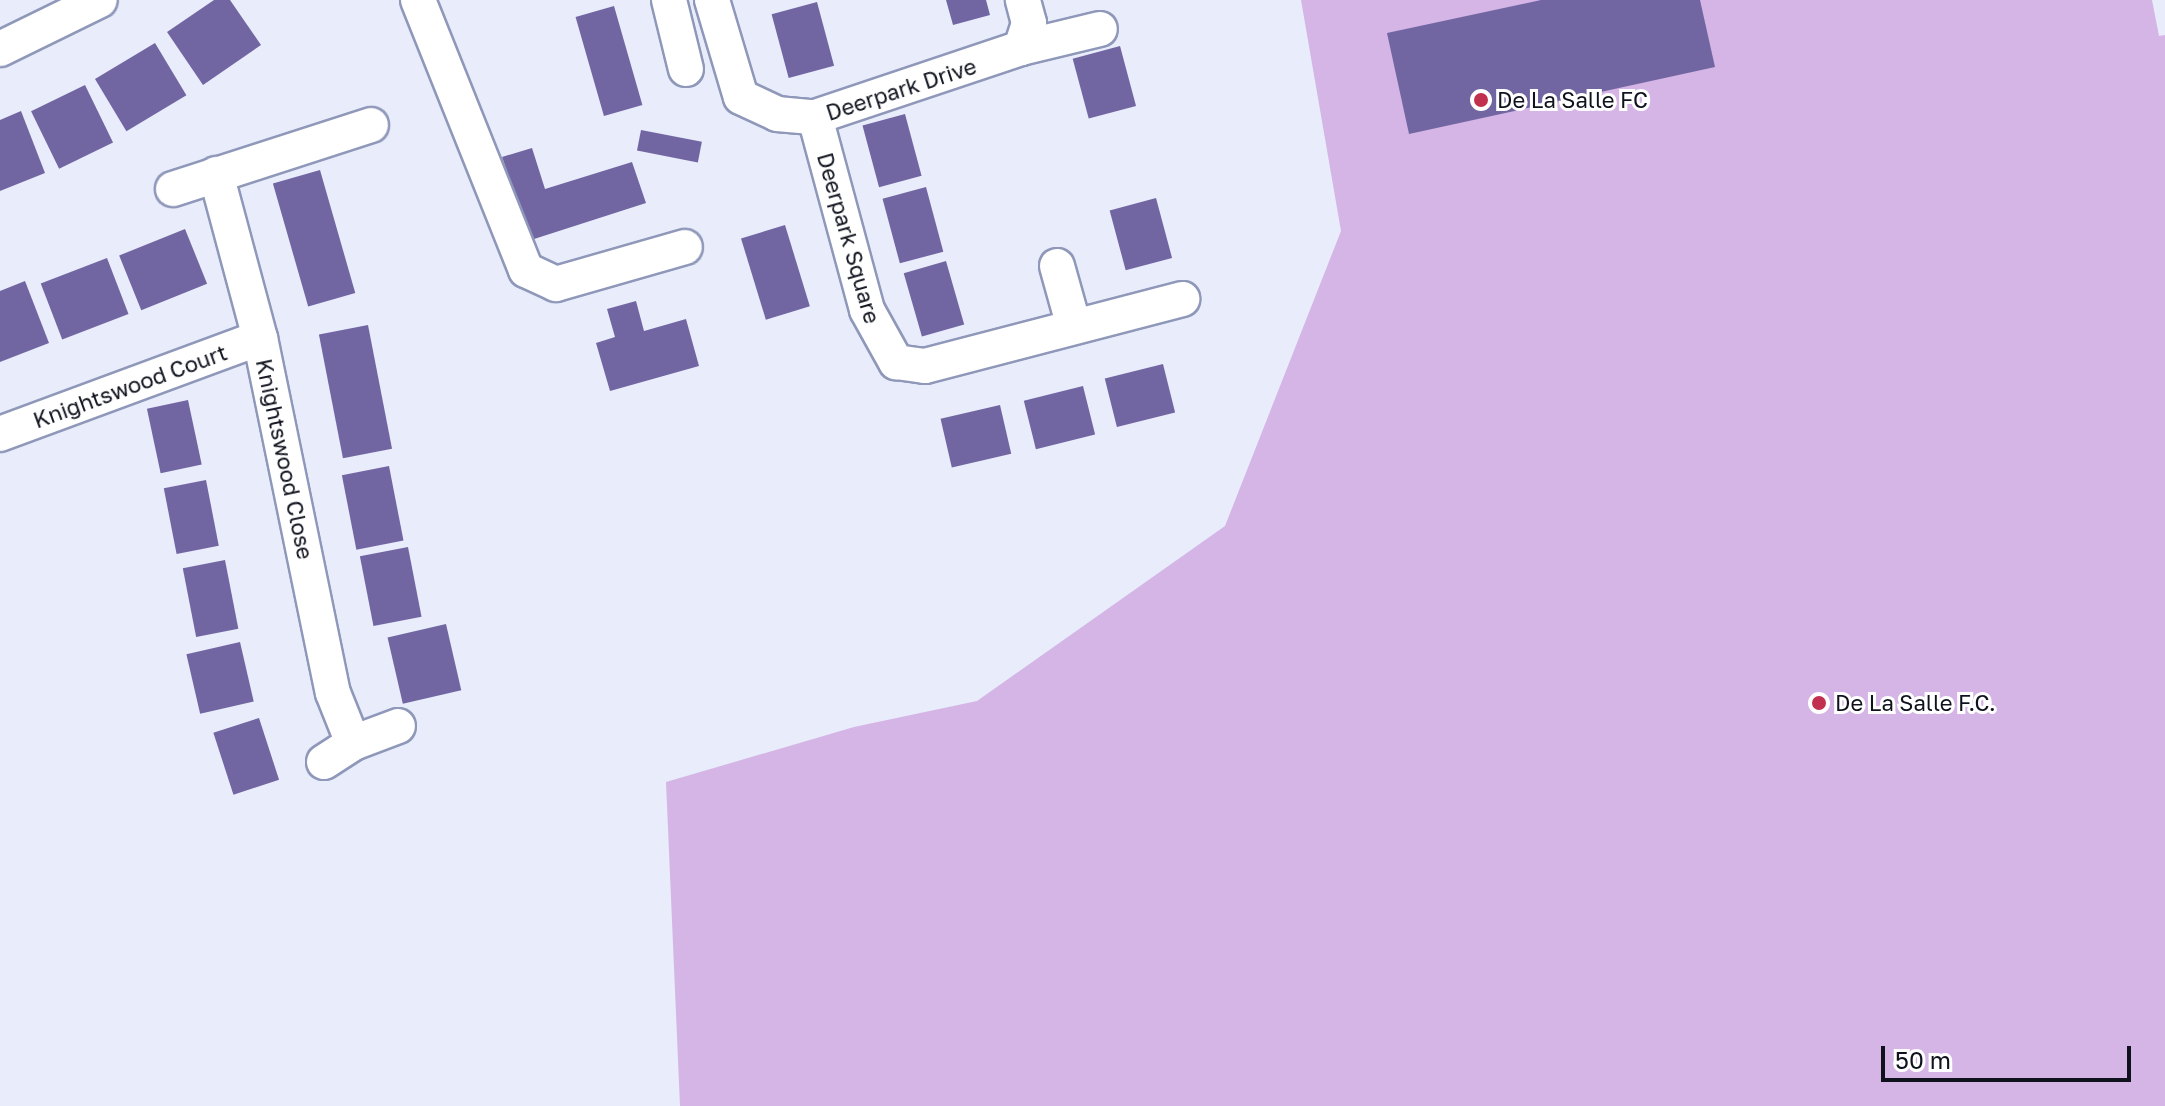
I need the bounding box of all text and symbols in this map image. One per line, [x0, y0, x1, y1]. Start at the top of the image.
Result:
street label: Deerpark Drive [823, 52, 979, 126]
place label: De La Salle FC [1497, 87, 1648, 113]
marker: De La Salle FC [1472, 91, 1490, 109]
street label: Deerpark Square [812, 150, 886, 326]
street label: Knightswood Court [30, 339, 230, 433]
street label: Knightswood Close [251, 356, 319, 562]
place label: De La Salle F.C. [1835, 690, 1996, 716]
marker: De La Salle F.C. [1810, 694, 1828, 712]
scale bar [1885, 1030, 2135, 1080]
text: 50 m [1895, 1045, 1951, 1074]

